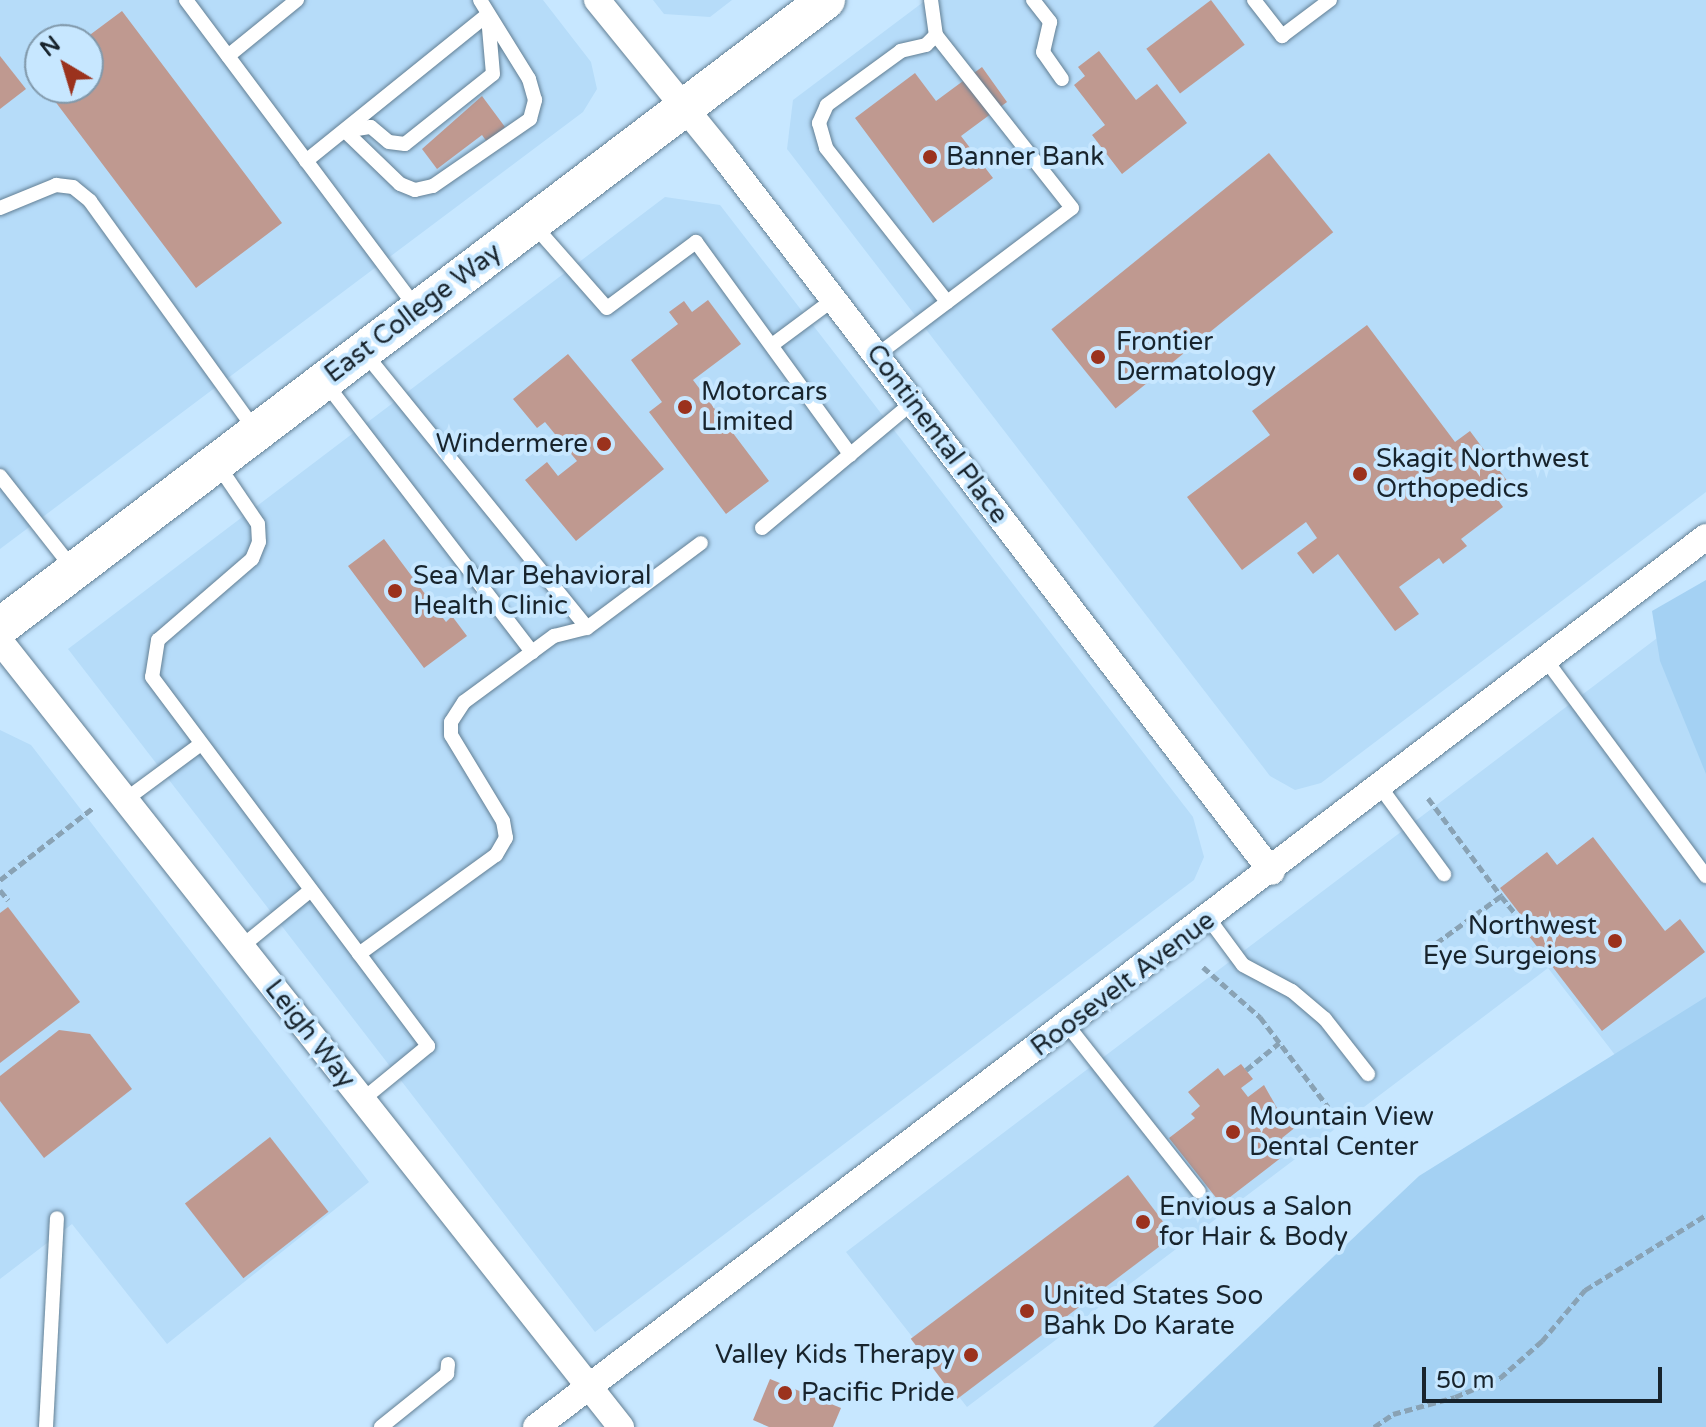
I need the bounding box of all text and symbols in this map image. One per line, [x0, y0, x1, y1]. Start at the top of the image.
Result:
north arrow [24, 24, 104, 104]
text: N [35, 31, 65, 62]
place label: Banner Bank [946, 141, 1104, 173]
marker: Banner Bank [921, 148, 939, 166]
street label: East College Way [319, 237, 507, 389]
place label: Frontier Dermatology [1116, 326, 1276, 388]
street label: Continental Place [860, 338, 1014, 530]
marker: Frontier Dermatology [1087, 346, 1109, 368]
place label: Motorcars Limited [701, 376, 827, 438]
marker: Motorcars Limited [676, 398, 694, 416]
place label: Windermere [436, 428, 588, 460]
marker: Windermere [595, 435, 613, 453]
place label: Skagit Northwest Orthopedics [1376, 443, 1589, 504]
marker: Skagit Northwest Orthopedics [1351, 465, 1369, 483]
place label: Sea Mar Behavioral Health Clinic [413, 560, 651, 622]
marker: Sea Mar Behavioral Health Clinic [384, 580, 406, 602]
street label: Roosevelt Avenue [1025, 905, 1221, 1063]
place label: Northwest Eye Surgeions [1423, 910, 1597, 972]
marker: Northwest Eye Surgeions [1604, 930, 1626, 952]
street label: Leigh Way [258, 974, 362, 1094]
place label: Mountain View Dental Center [1249, 1101, 1434, 1162]
marker: Mountain View Dental Center [1224, 1123, 1242, 1141]
place label: Envious a Salon for Hair & Body [1159, 1191, 1352, 1252]
marker: Envious a Salon for Hair & Body [1134, 1213, 1152, 1231]
place label: United States Soo Bahk Do Karate [1043, 1280, 1263, 1342]
marker: United States Soo Bahk Do Karate [1018, 1302, 1036, 1320]
place label: Valley Kids Therapy [715, 1339, 955, 1371]
marker: Valley Kids Therapy [962, 1346, 980, 1364]
scale bar [1426, 1351, 1666, 1401]
text: 50 m [1436, 1366, 1494, 1395]
place label: Pacific Pride [801, 1377, 955, 1409]
marker: Pacific Pride [776, 1384, 794, 1402]

